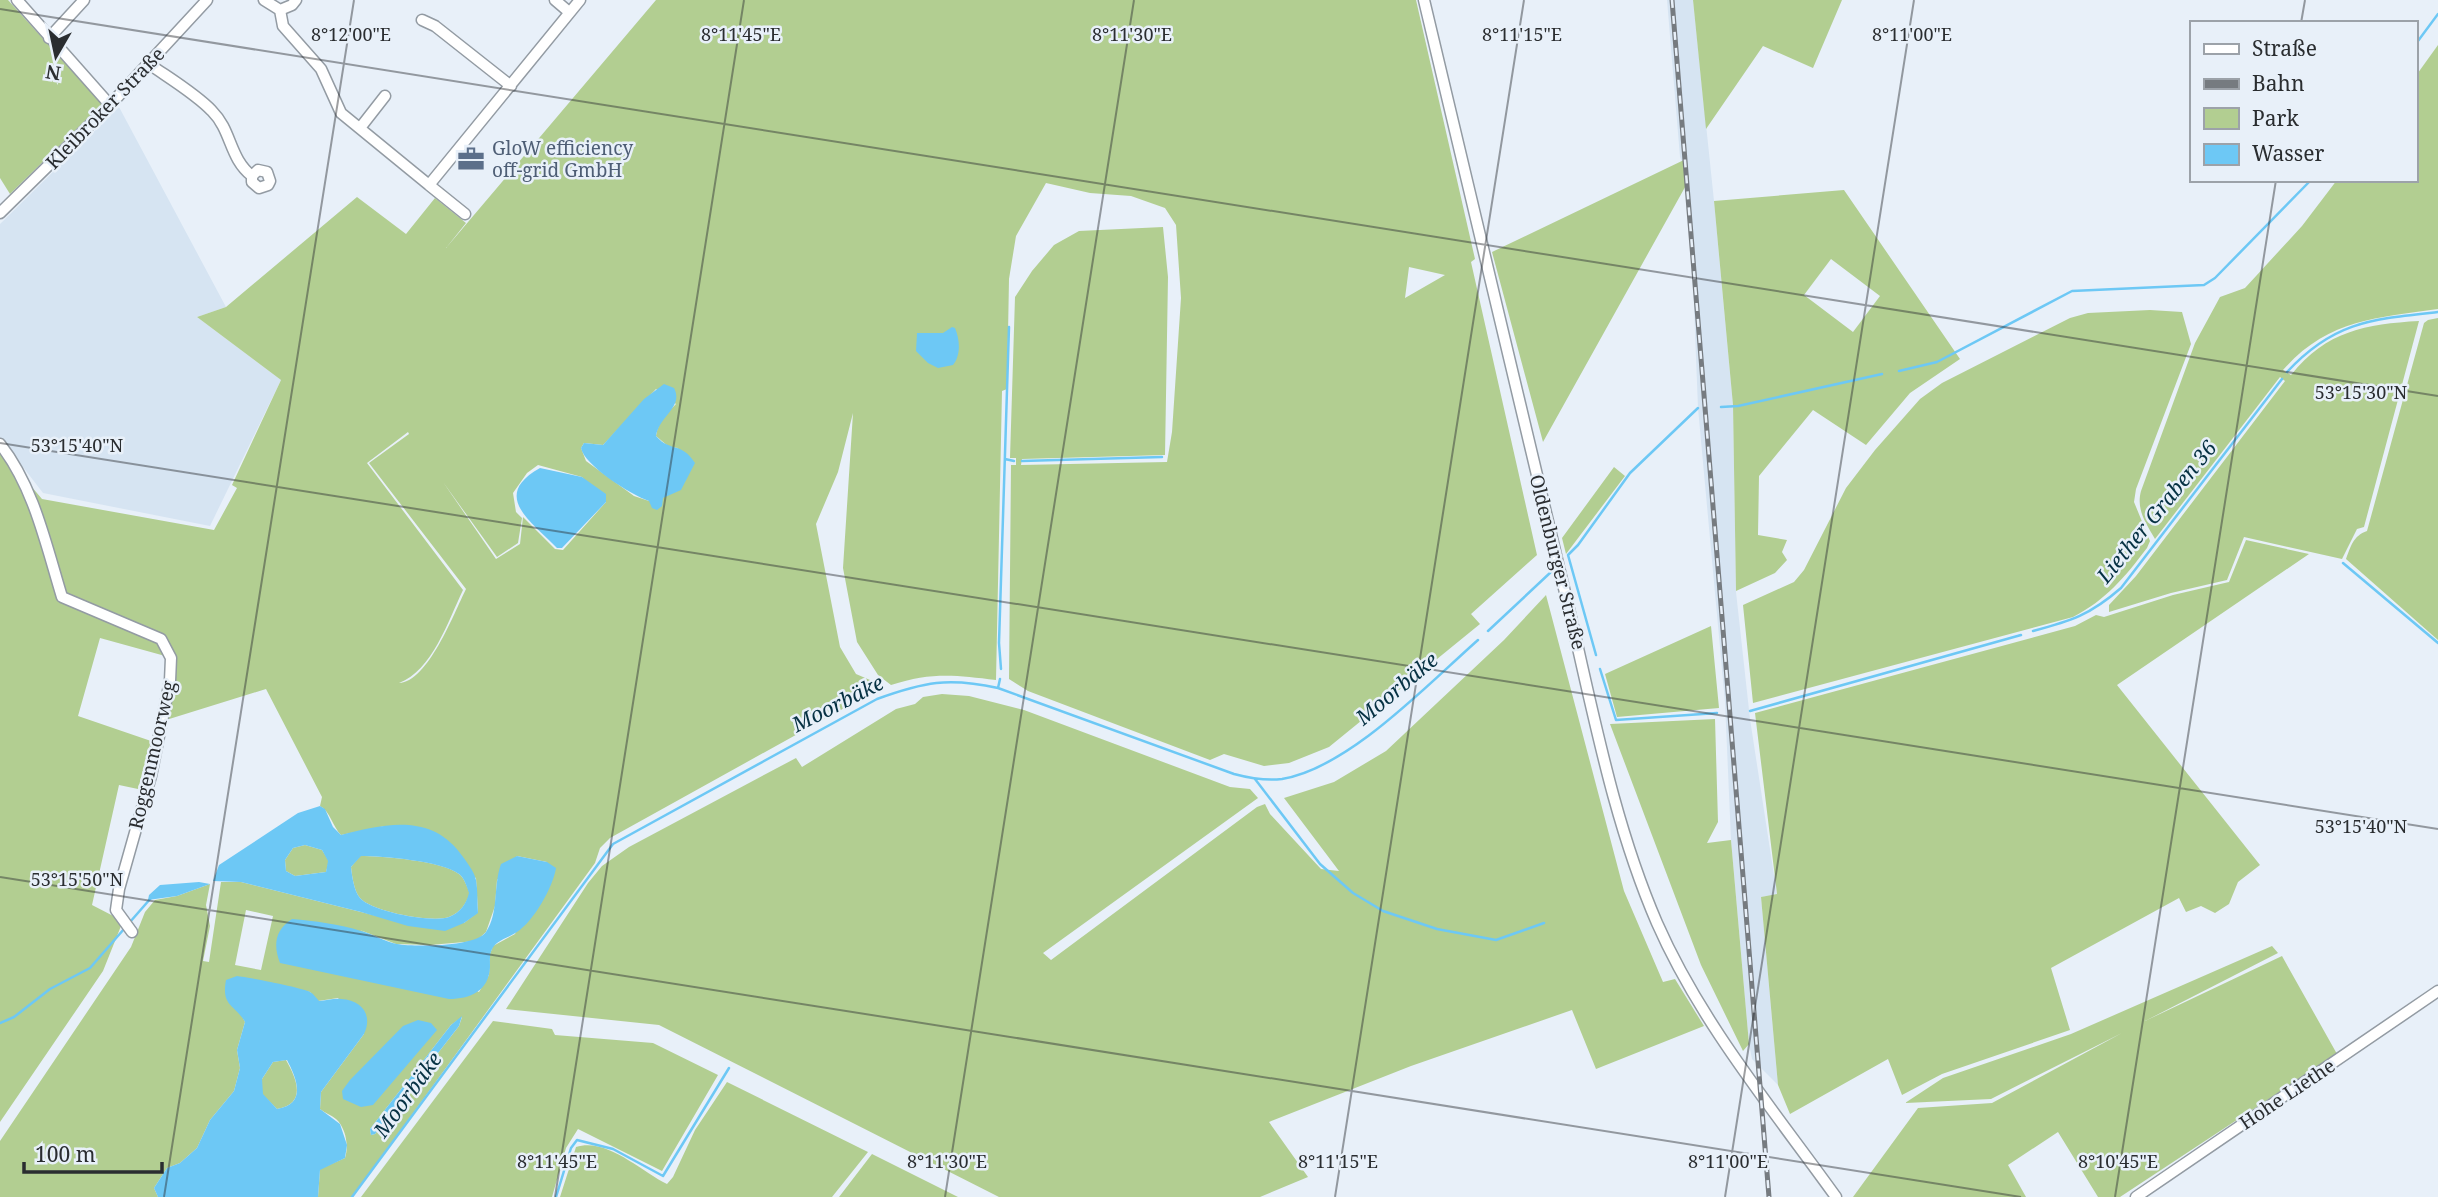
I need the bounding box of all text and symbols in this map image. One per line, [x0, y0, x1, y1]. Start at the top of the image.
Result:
north arrow [21, 21, 91, 91]
legend [2190, 21, 2417, 182]
text: 8°12'00"E [311, 22, 391, 46]
text: 8°11'45"E [701, 22, 781, 46]
text: 8°11'30"E [1092, 22, 1172, 46]
text: 8°11'15"E [1482, 22, 1562, 46]
text: 8°11'00"E [1872, 22, 1952, 46]
text: Straße [2252, 34, 2317, 62]
street label: Kleibroker Straße [40, 41, 170, 175]
text: N [44, 59, 63, 87]
text: Bahn [2252, 69, 2304, 97]
text: Park [2252, 104, 2299, 132]
place label: GloW efficiency off-grid GmbH [492, 135, 634, 183]
text: Wasser [2252, 139, 2325, 167]
office icon: GloW efficiency off-grid GmbH [456, 144, 486, 174]
text: 53°15'30"N [2315, 380, 2408, 404]
text: 53°15'40"N [31, 433, 124, 457]
water label: Liether Graben 36 [2089, 434, 2223, 589]
street label: Oldenburger Straße [1524, 472, 1592, 652]
water label: Moorbäke [1348, 646, 1443, 732]
water label: Moorbäke [786, 668, 888, 739]
street label: Roggenmoorweg [122, 678, 182, 832]
text: 53°15'40"N [2315, 814, 2408, 838]
text: 53°15'50"N [31, 867, 124, 891]
water label: Moorbäke [366, 1046, 448, 1144]
street label: Hohe Liethe [2234, 1052, 2340, 1136]
scale bar [24, 1130, 163, 1174]
text: 100 m [35, 1140, 96, 1168]
text: 8°11'45"E [517, 1149, 597, 1173]
text: 8°11'30"E [907, 1149, 987, 1173]
text: 8°11'15"E [1298, 1149, 1378, 1173]
text: 8°11'00"E [1688, 1149, 1768, 1173]
text: 8°10'45"E [2078, 1149, 2158, 1173]

